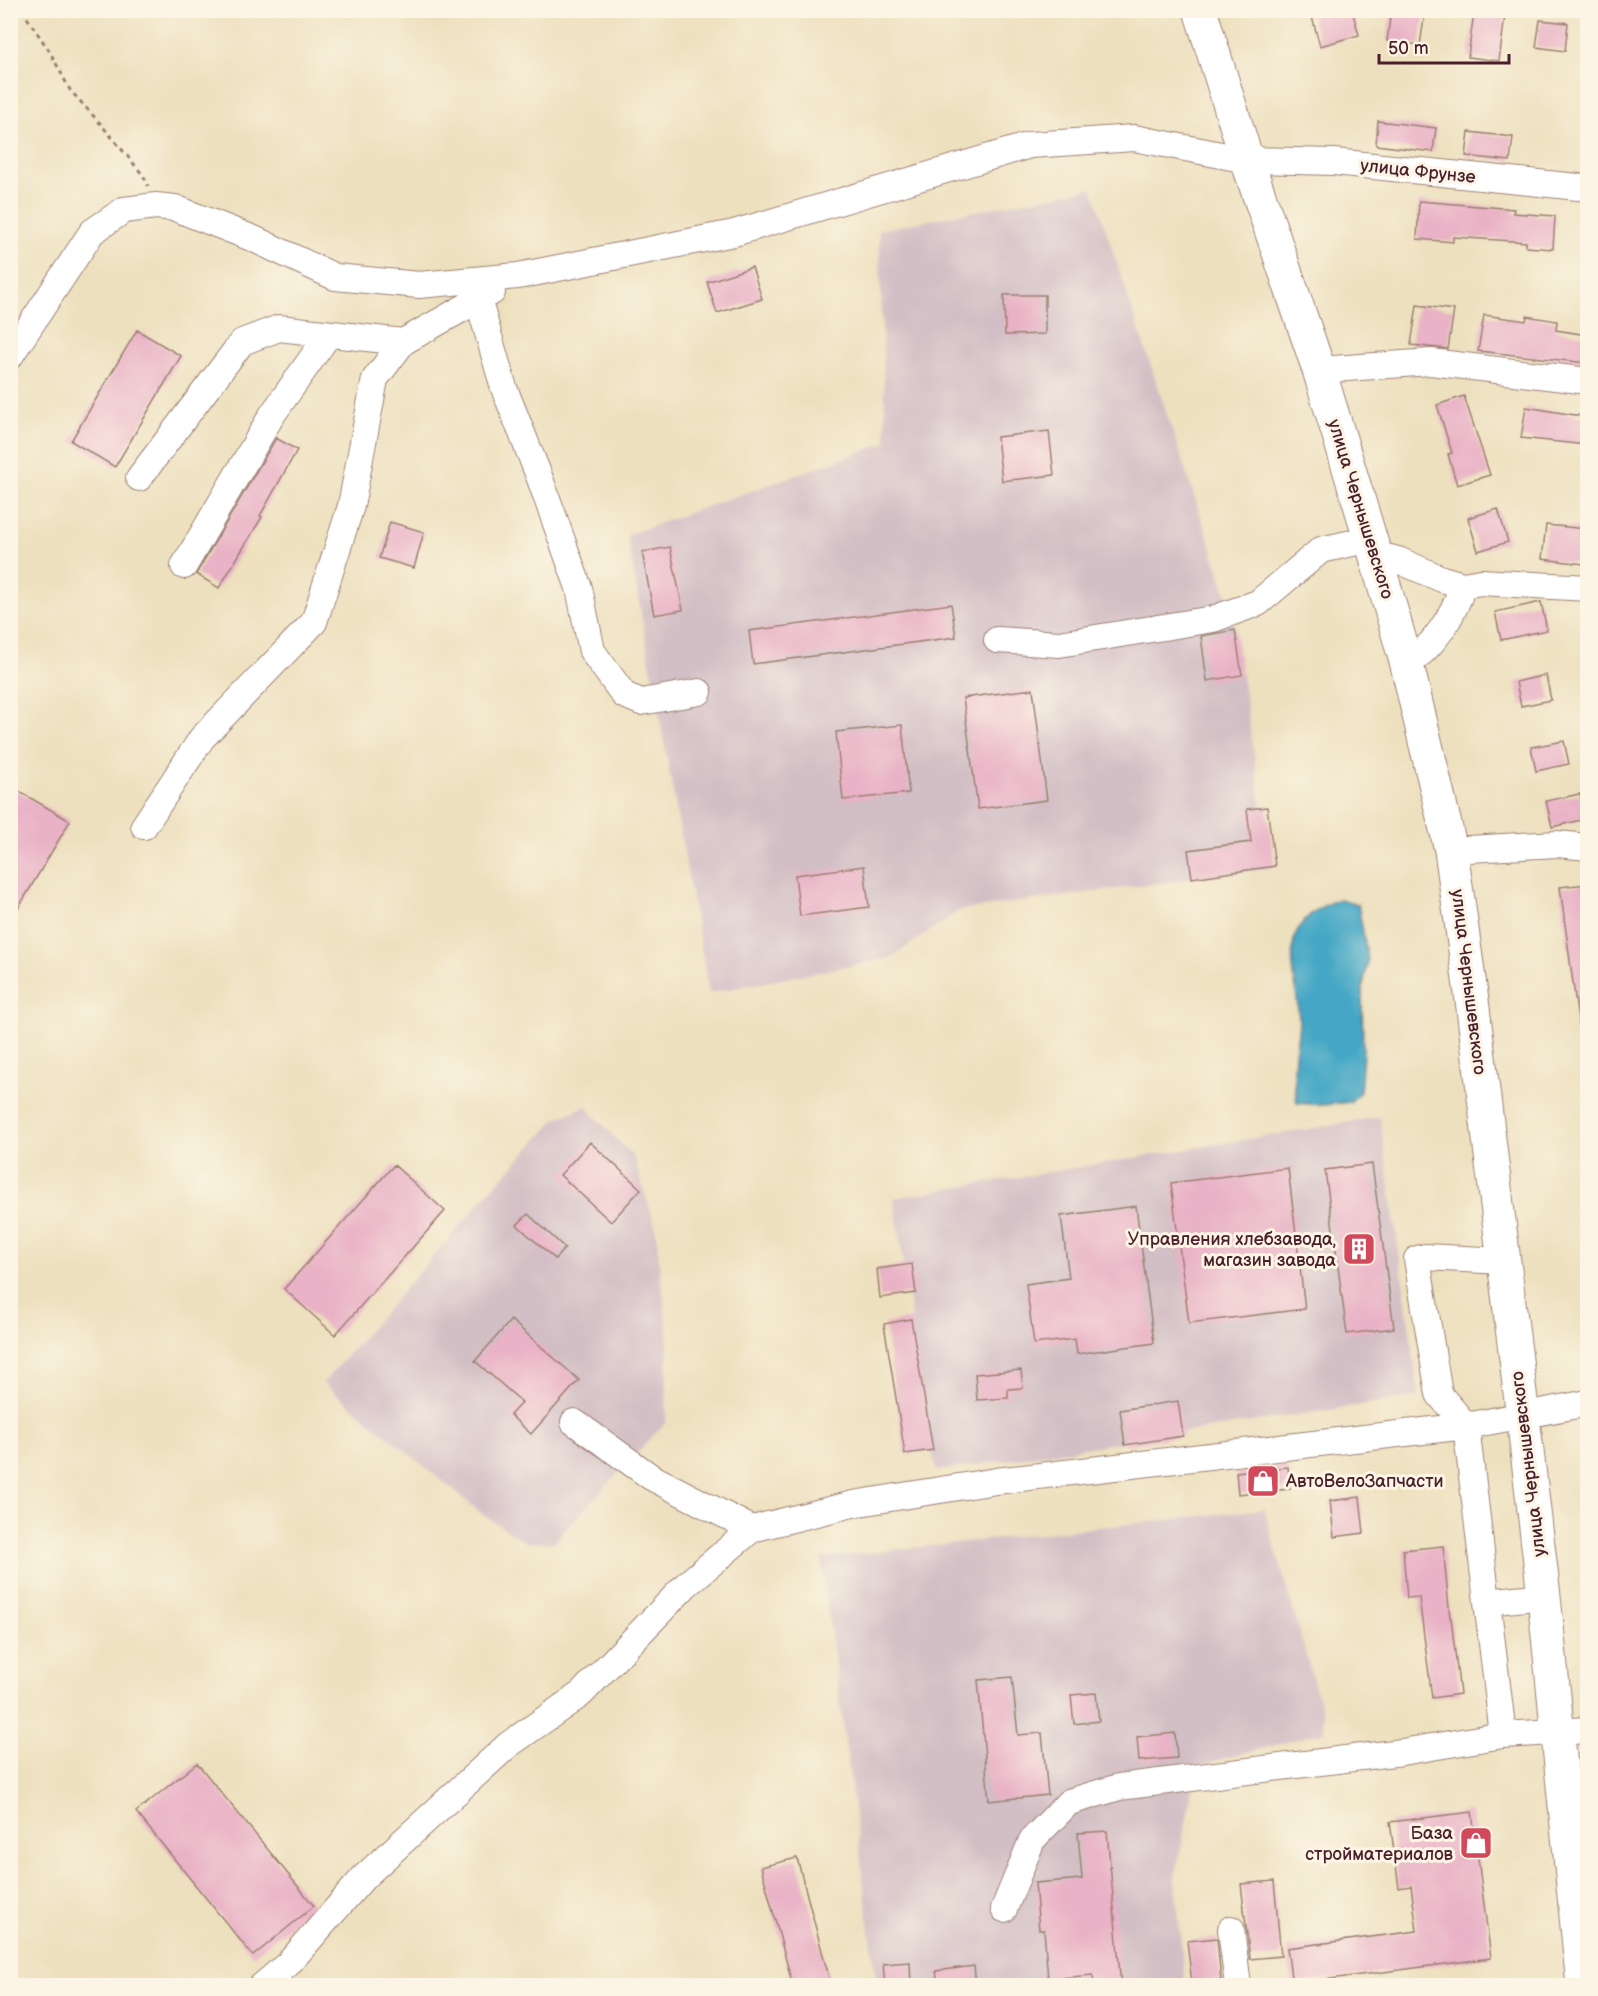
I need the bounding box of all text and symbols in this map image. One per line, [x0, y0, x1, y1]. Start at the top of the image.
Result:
scale bar [1379, 27, 1510, 65]
text: 50 m [1388, 38, 1429, 59]
street label: улица Фрунзе [1359, 155, 1477, 188]
street label: улица Чернышевского [1323, 417, 1398, 602]
street label: улица Чернышевского [1447, 888, 1490, 1076]
place label: Управления хлебзавода, магазин завода [1128, 1229, 1336, 1271]
building icon: Управления хлебзавода, магазин завода [1341, 1231, 1377, 1267]
street label: улица Чернышевского [1507, 1370, 1550, 1558]
shop icon: АвтоВелоЗапчасти [1245, 1463, 1281, 1499]
place label: АвтоВелоЗапчасти [1285, 1471, 1444, 1492]
place label: База стройматериалов [1305, 1823, 1454, 1865]
shop icon: База стройматериалов [1458, 1825, 1494, 1861]

